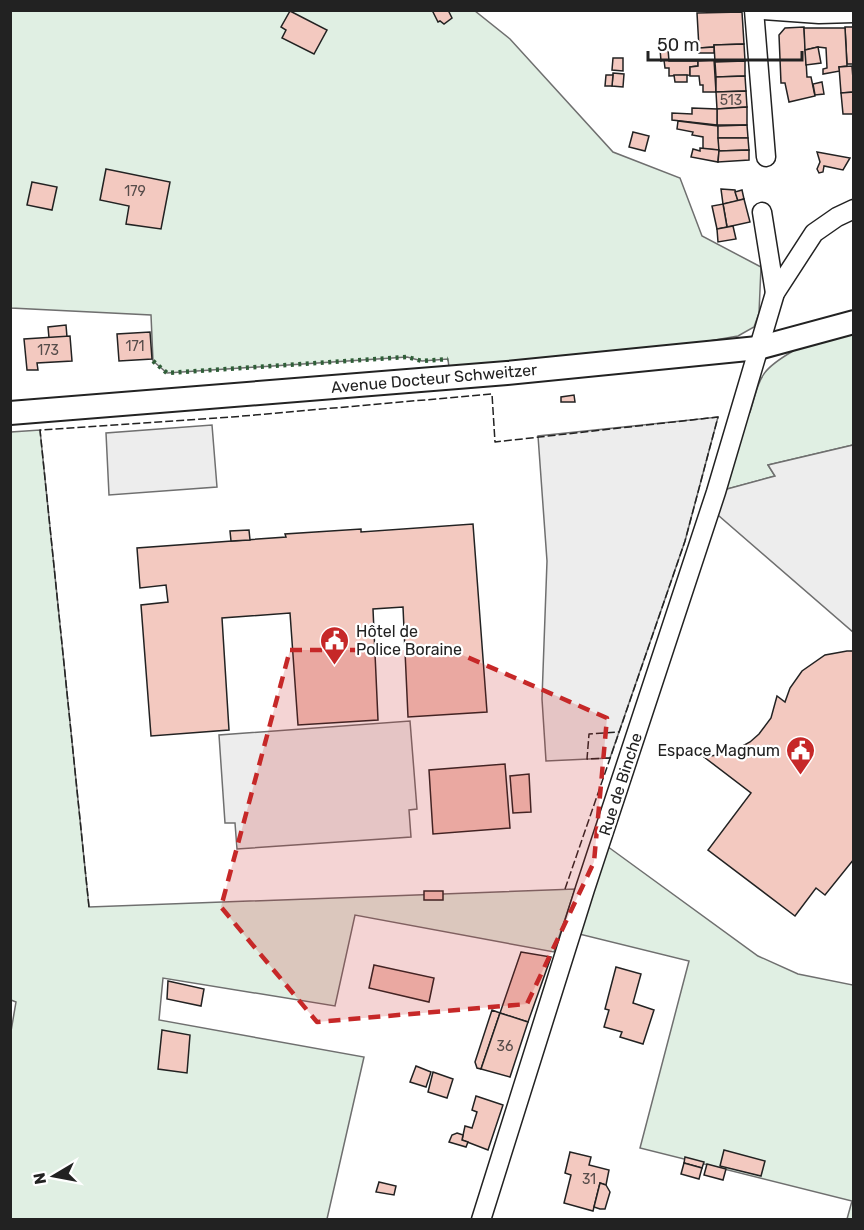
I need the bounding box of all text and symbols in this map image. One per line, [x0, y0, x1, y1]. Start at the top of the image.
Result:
scale bar [648, 24, 802, 62]
text: 50 m [657, 34, 700, 56]
house number: 513 [720, 92, 742, 109]
house number: 179 [124, 183, 146, 200]
house number: 171 [125, 338, 145, 355]
house number: 173 [37, 342, 59, 359]
street label: Avenue Docteur Schweitzer [330, 360, 538, 397]
place label: Hôtel de Police Boraine [356, 622, 462, 659]
public building icon: Hôtel de Police Boraine [319, 624, 351, 666]
street label: Rue de Binche [595, 730, 646, 838]
public building icon: Espace Magnum [785, 734, 817, 776]
place label: Espace Magnum [657, 741, 780, 760]
house number: 36 [497, 1038, 513, 1055]
north arrow [24, 1146, 84, 1206]
text: N [29, 1171, 50, 1186]
house number: 31 [582, 1171, 596, 1188]

